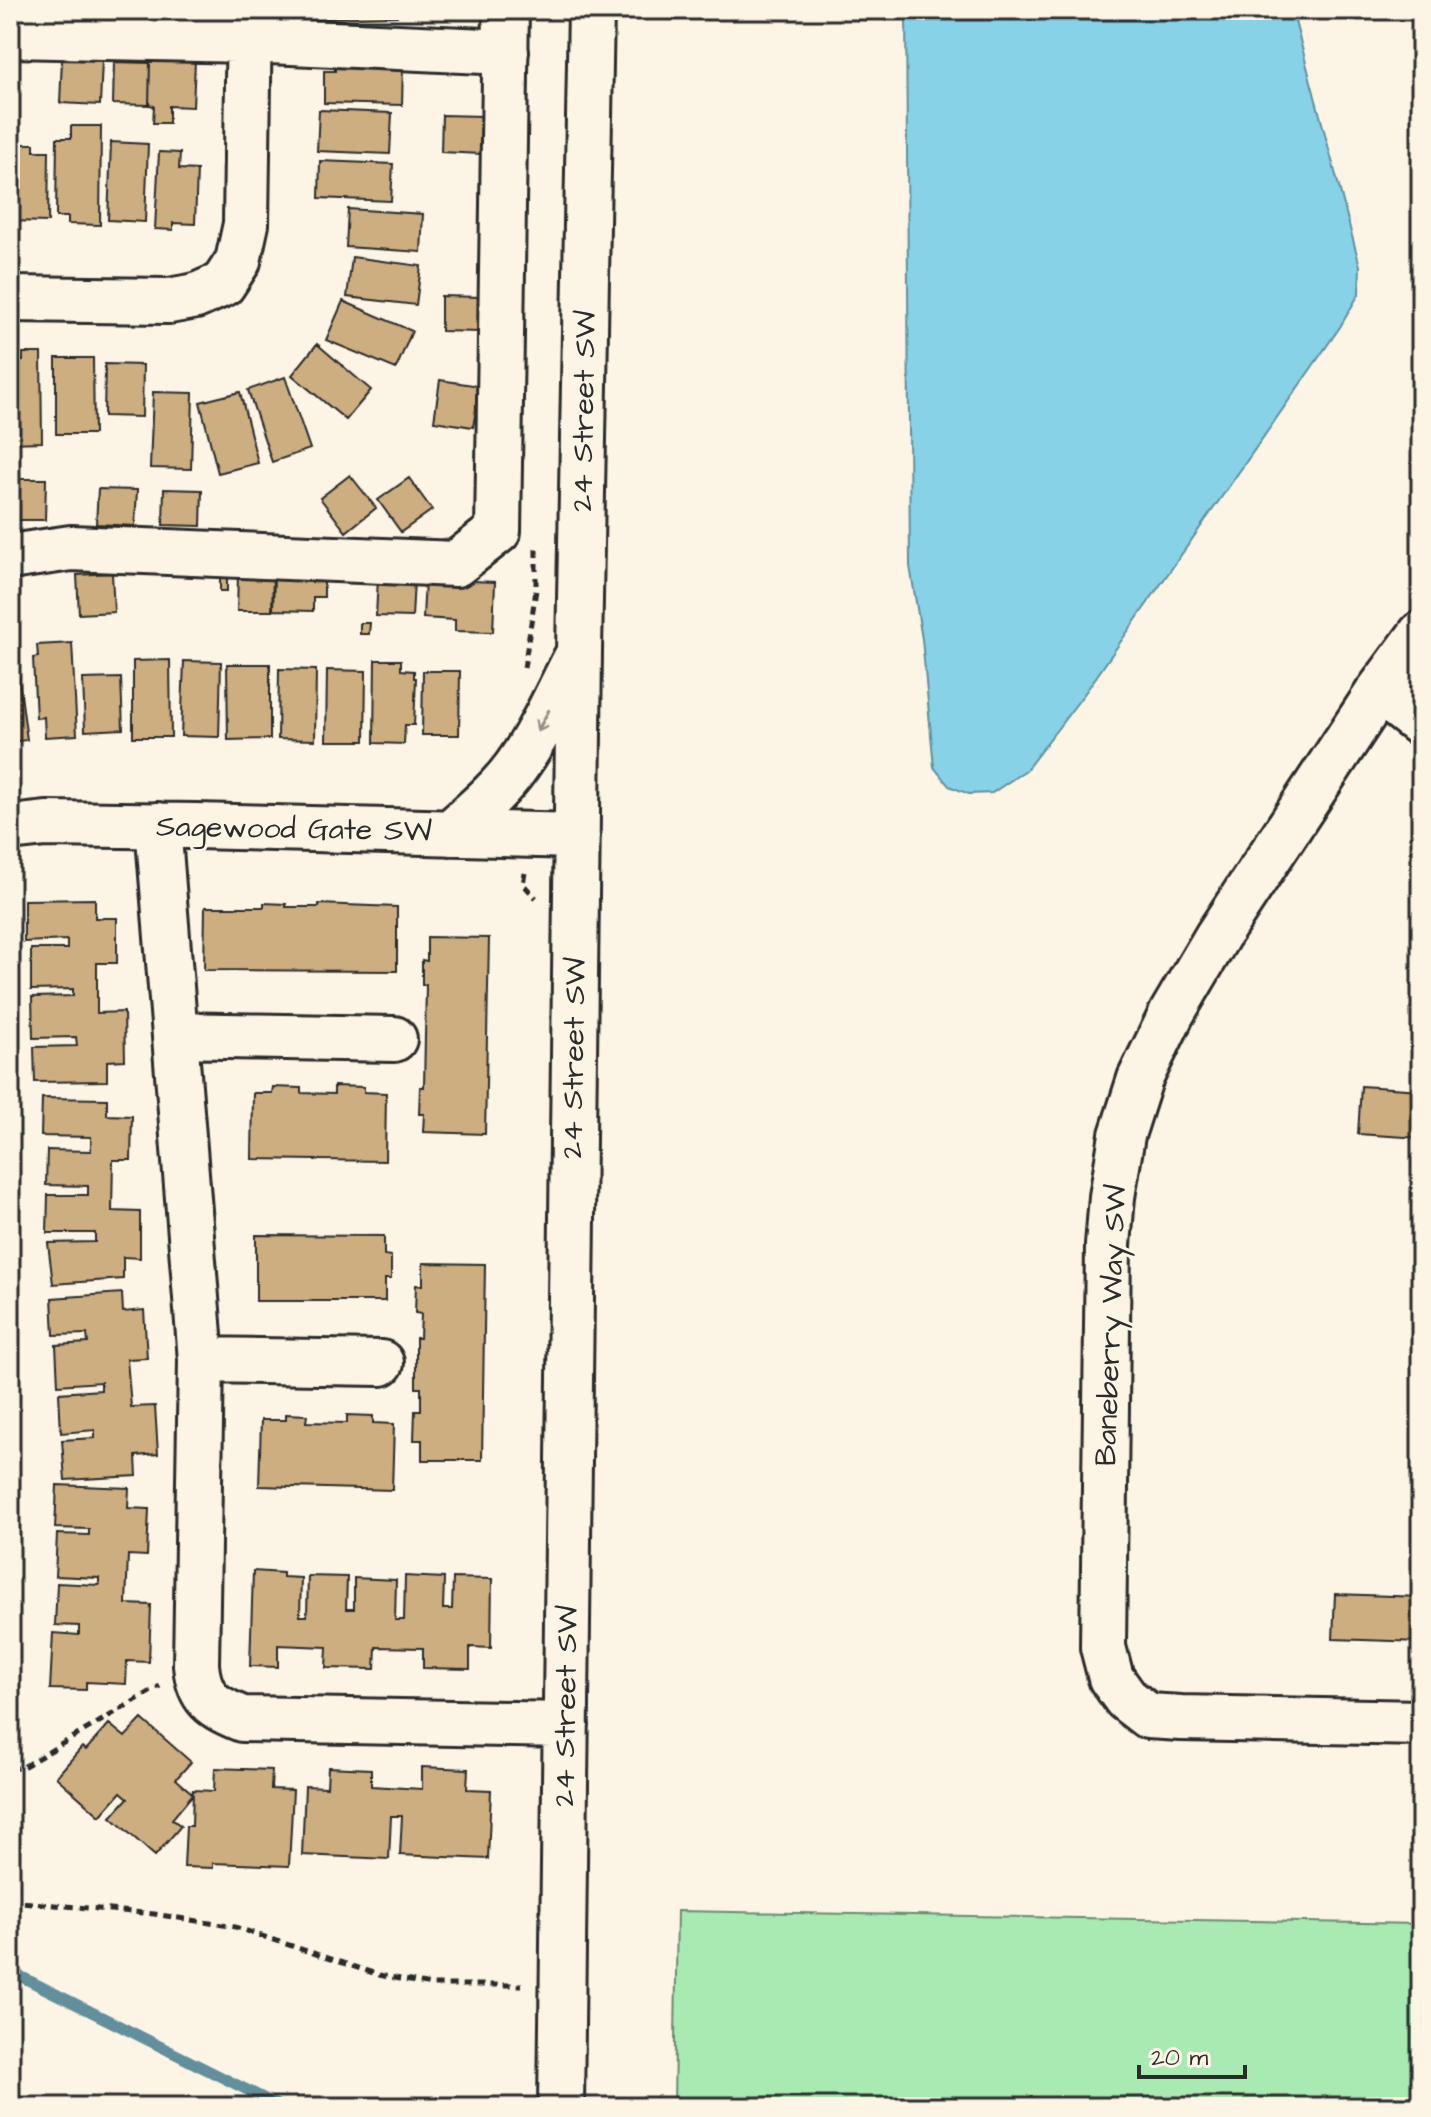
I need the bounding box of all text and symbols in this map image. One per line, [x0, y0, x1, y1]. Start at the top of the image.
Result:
street label: 24 Street SW [561, 310, 607, 512]
one-way arrow [534, 709, 550, 733]
street label: Sagewood Gate SW [156, 806, 432, 853]
street label: 24 Street SW [551, 957, 597, 1159]
street label: Baneberry Way SW [1085, 1183, 1138, 1467]
street label: 24 Street SW [543, 1605, 589, 1807]
scale bar [1139, 2029, 1245, 2079]
text: 20 m [1151, 2041, 1208, 2075]

